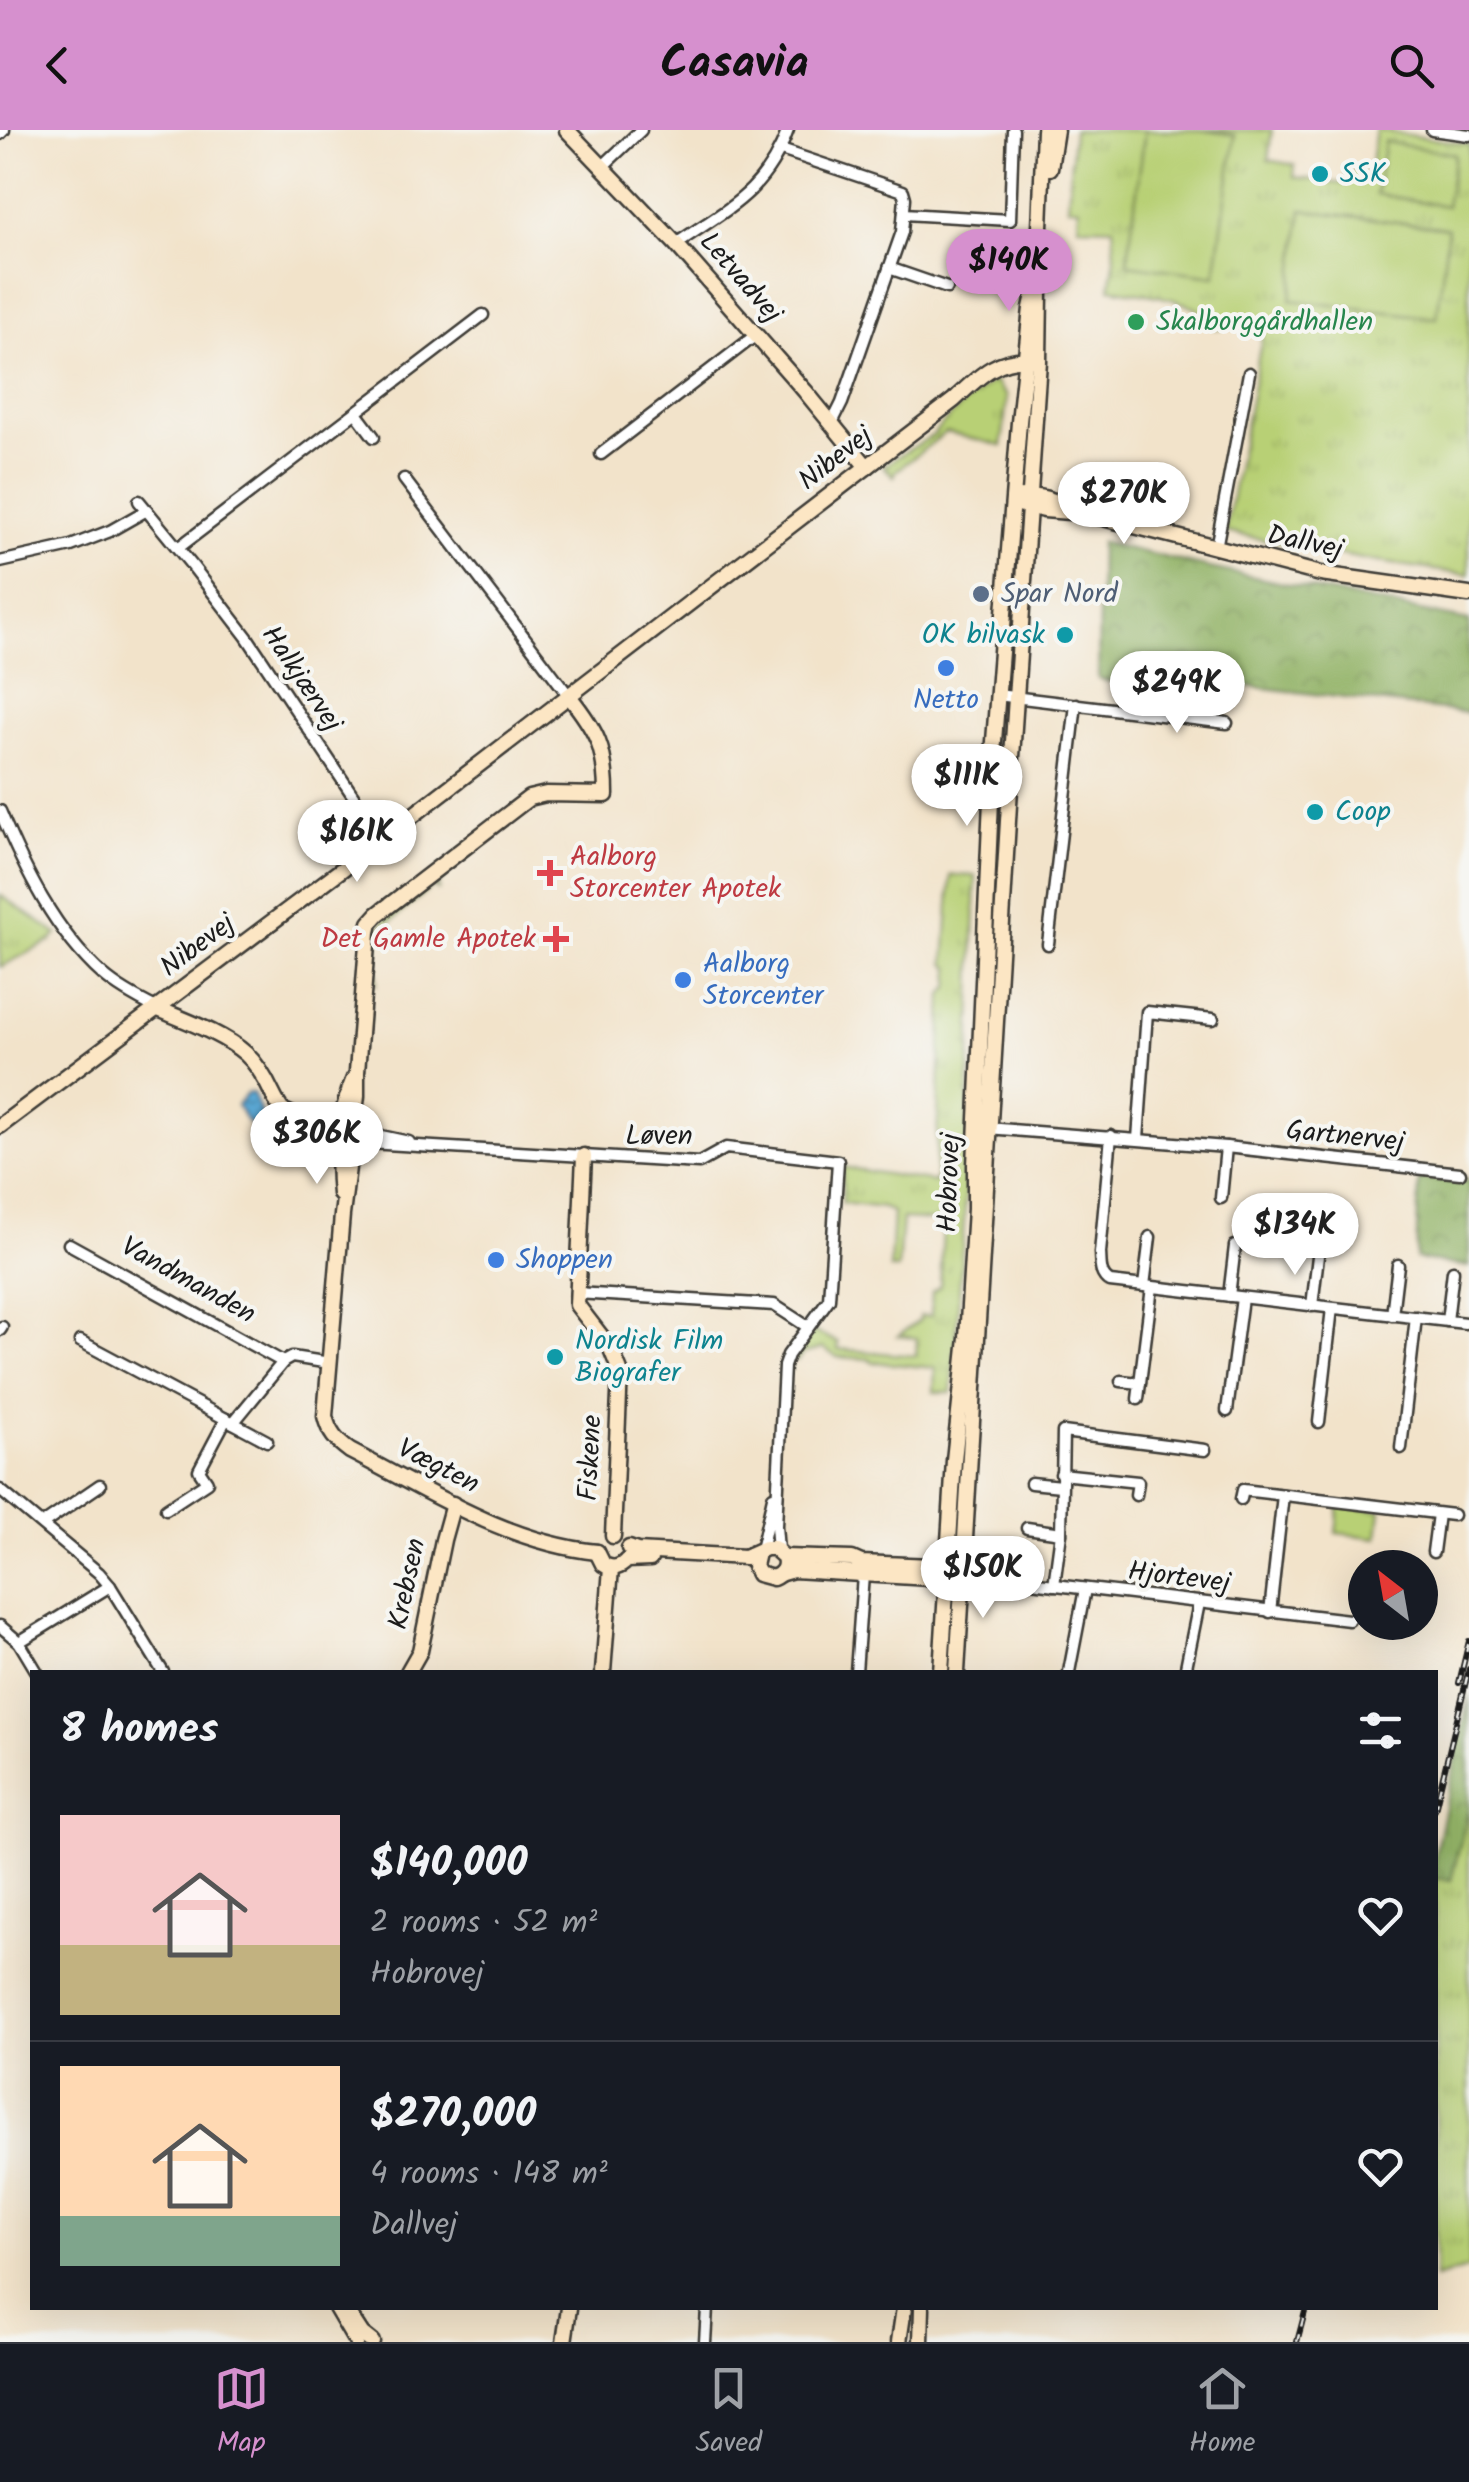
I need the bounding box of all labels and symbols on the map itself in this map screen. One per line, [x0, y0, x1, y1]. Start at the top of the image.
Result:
place label: SSK [1340, 152, 1387, 197]
marker: SSK [1309, 163, 1331, 185]
street label: Letvadvej [687, 222, 793, 335]
pin: $140K [939, 229, 1079, 314]
place label: Skalborggårdhallen [1156, 300, 1373, 345]
marker: Skalborggårdhallen [1125, 311, 1147, 333]
street label: Nibevej [789, 415, 884, 503]
pin: $270K [1054, 462, 1194, 547]
street label: Dallvej [1263, 513, 1348, 573]
place label: Spar Nord [1001, 572, 1119, 617]
marker: Spar Nord [970, 583, 992, 605]
place label: OK bilvask [922, 613, 1046, 658]
street label: Halkjærvej [249, 616, 354, 742]
marker: OK bilvask [1054, 624, 1076, 646]
pin: $249K [1107, 651, 1247, 736]
marker: Netto [935, 657, 957, 679]
place label: Netto [913, 678, 979, 723]
pin: $111K [897, 744, 1037, 829]
place label: Coop [1335, 790, 1391, 835]
pin: $161K [287, 800, 427, 885]
marker: Coop [1304, 801, 1326, 823]
place label: Aalborg Storcenter Apotek [570, 835, 782, 912]
marker: Aalborg Storcenter Apotek [539, 862, 561, 884]
street label: Nibevej [151, 902, 246, 989]
place label: Det Gamle Apotek [320, 917, 537, 962]
marker: Det Gamle Apotek [545, 928, 567, 950]
place label: Aalborg Storcenter [703, 942, 825, 1019]
marker: Aalborg Storcenter [672, 969, 694, 991]
pin: $306K [247, 1102, 387, 1187]
street label: Gartnervej [1284, 1108, 1407, 1166]
street label: Løven [625, 1114, 693, 1159]
street label: Hobrovej [926, 1132, 974, 1234]
pin: $134K [1225, 1193, 1365, 1278]
street label: Vandmanden [112, 1225, 264, 1337]
place label: Shoppen [516, 1238, 613, 1283]
marker: Shoppen [485, 1249, 507, 1271]
place label: Nordisk Film Biografer [575, 1319, 723, 1396]
marker: Nordisk Film Biografer [544, 1346, 566, 1368]
street label: Fiskene [566, 1413, 616, 1502]
street label: Vægten [389, 1427, 487, 1507]
street label: Krebsen [376, 1534, 440, 1634]
pin: $150K [913, 1536, 1053, 1621]
street label: Hjortevej [1125, 1549, 1234, 1607]
north arrow [1348, 1550, 1438, 1640]

